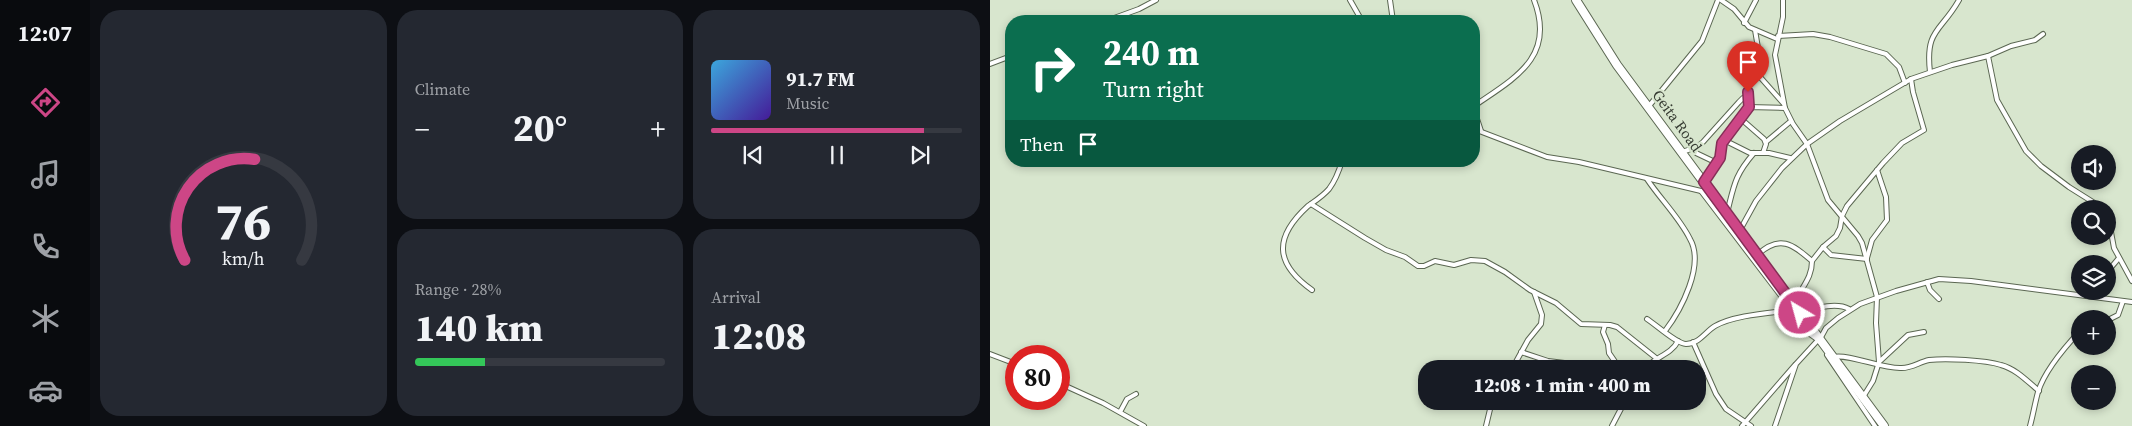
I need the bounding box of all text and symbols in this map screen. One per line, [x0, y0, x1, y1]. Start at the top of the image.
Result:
text: 12:07 [18, 18, 72, 48]
text: 240 m [1103, 29, 1199, 77]
icon: right [1020, 35, 1085, 100]
pin [1727, 41, 1769, 92]
icon: arrive [1734, 48, 1762, 76]
text: 91.7 FM [786, 66, 855, 92]
text: Turn right [1103, 74, 1204, 104]
text: Climate [415, 78, 470, 100]
icon: directions [28, 85, 63, 120]
street label: Geita Road [1648, 85, 1707, 157]
text: Music [786, 92, 829, 114]
text: 20° [513, 102, 567, 154]
text: − [415, 110, 430, 148]
text: + [650, 110, 665, 148]
icon: arrive [1074, 130, 1102, 158]
text: Then [1020, 131, 1064, 157]
icon: previous [739, 141, 767, 169]
icon: pause [823, 141, 851, 169]
icon: next [906, 141, 934, 169]
map controls [2071, 145, 2116, 410]
button: sound [2071, 145, 2116, 190]
icon: music [28, 157, 63, 192]
text: 76 [215, 185, 272, 256]
button: search [2071, 200, 2116, 245]
icon: phone [28, 229, 63, 264]
text: km/h [222, 246, 265, 271]
button: layers [2071, 255, 2116, 300]
text: Range · 28% [415, 278, 501, 300]
text: Arrival [711, 286, 761, 308]
position arrow [1773, 286, 1825, 338]
icon: climate [28, 301, 63, 336]
text: 140 km [415, 302, 543, 354]
text: 12:08 [711, 310, 806, 362]
button: + [2071, 310, 2116, 355]
speed limit sign: 80 [1005, 345, 1070, 410]
button: − [2071, 365, 2116, 410]
text: 12:08 · 1 min · 400 m [1473, 372, 1651, 398]
icon: car [28, 373, 63, 408]

